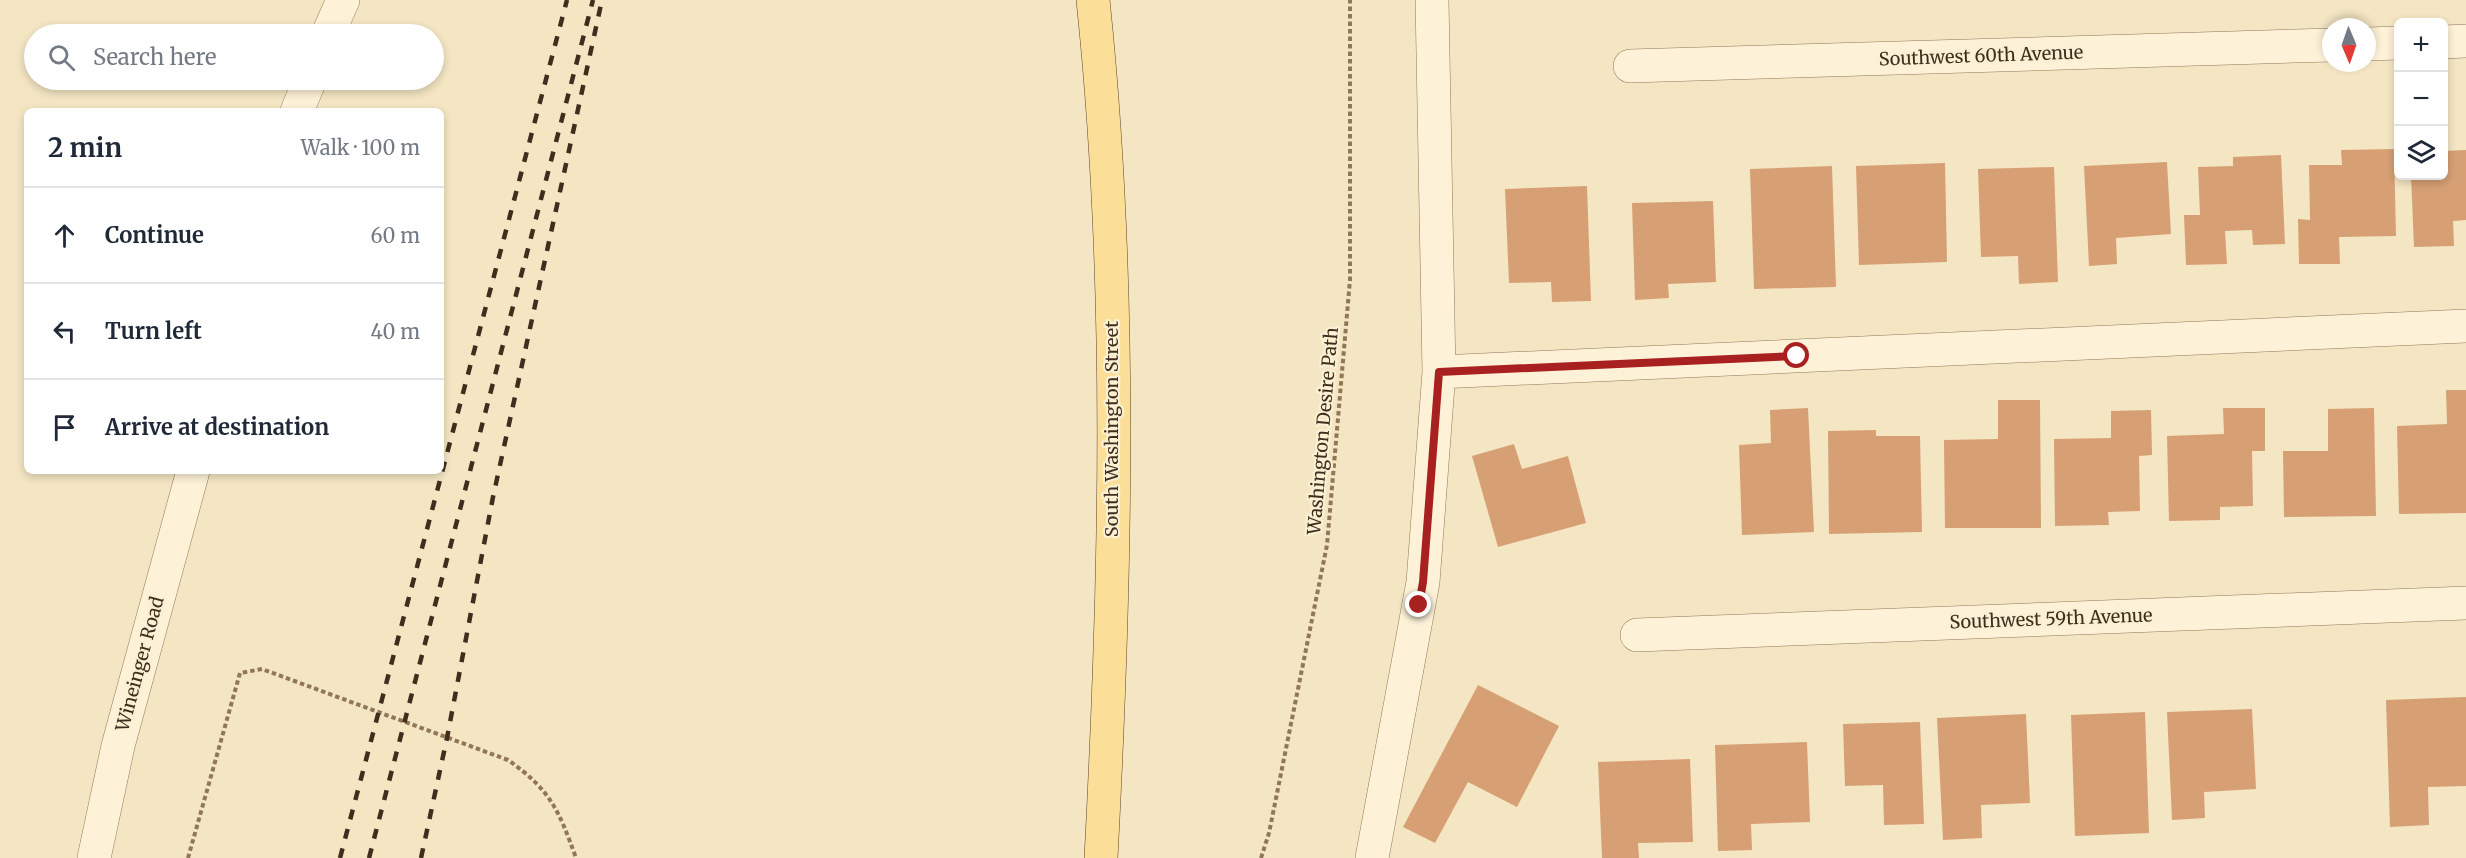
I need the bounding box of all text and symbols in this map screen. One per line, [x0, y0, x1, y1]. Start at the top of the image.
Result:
north arrow [2322, 18, 2376, 72]
map controls [2394, 18, 2448, 180]
button: + [2394, 18, 2448, 72]
search box [24, 24, 444, 90]
street label: Southwest 60th Avenue [1878, 40, 2084, 71]
icon: search [45, 41, 78, 74]
text: Search here [93, 43, 216, 71]
button: − [2394, 72, 2448, 126]
button: layers [2394, 126, 2448, 180]
text: 2 min [48, 131, 122, 164]
text: Walk · 100 m [301, 135, 420, 160]
icon: ahead [48, 219, 81, 252]
text: Continue [105, 221, 204, 249]
text: 60 m [370, 223, 420, 248]
icon: left [48, 315, 81, 348]
text: Turn left [105, 317, 202, 345]
text: 40 m [370, 319, 420, 344]
street label: South Washington Street [1100, 321, 1123, 537]
street label: Washington Desire Path [1302, 326, 1343, 537]
route start [1783, 342, 1809, 368]
icon: arrive [48, 411, 81, 444]
text: Arrive at destination [105, 413, 329, 441]
route end [1405, 591, 1431, 617]
street label: Wineinger Road [110, 594, 169, 735]
street label: Southwest 59th Avenue [1949, 603, 2153, 634]

